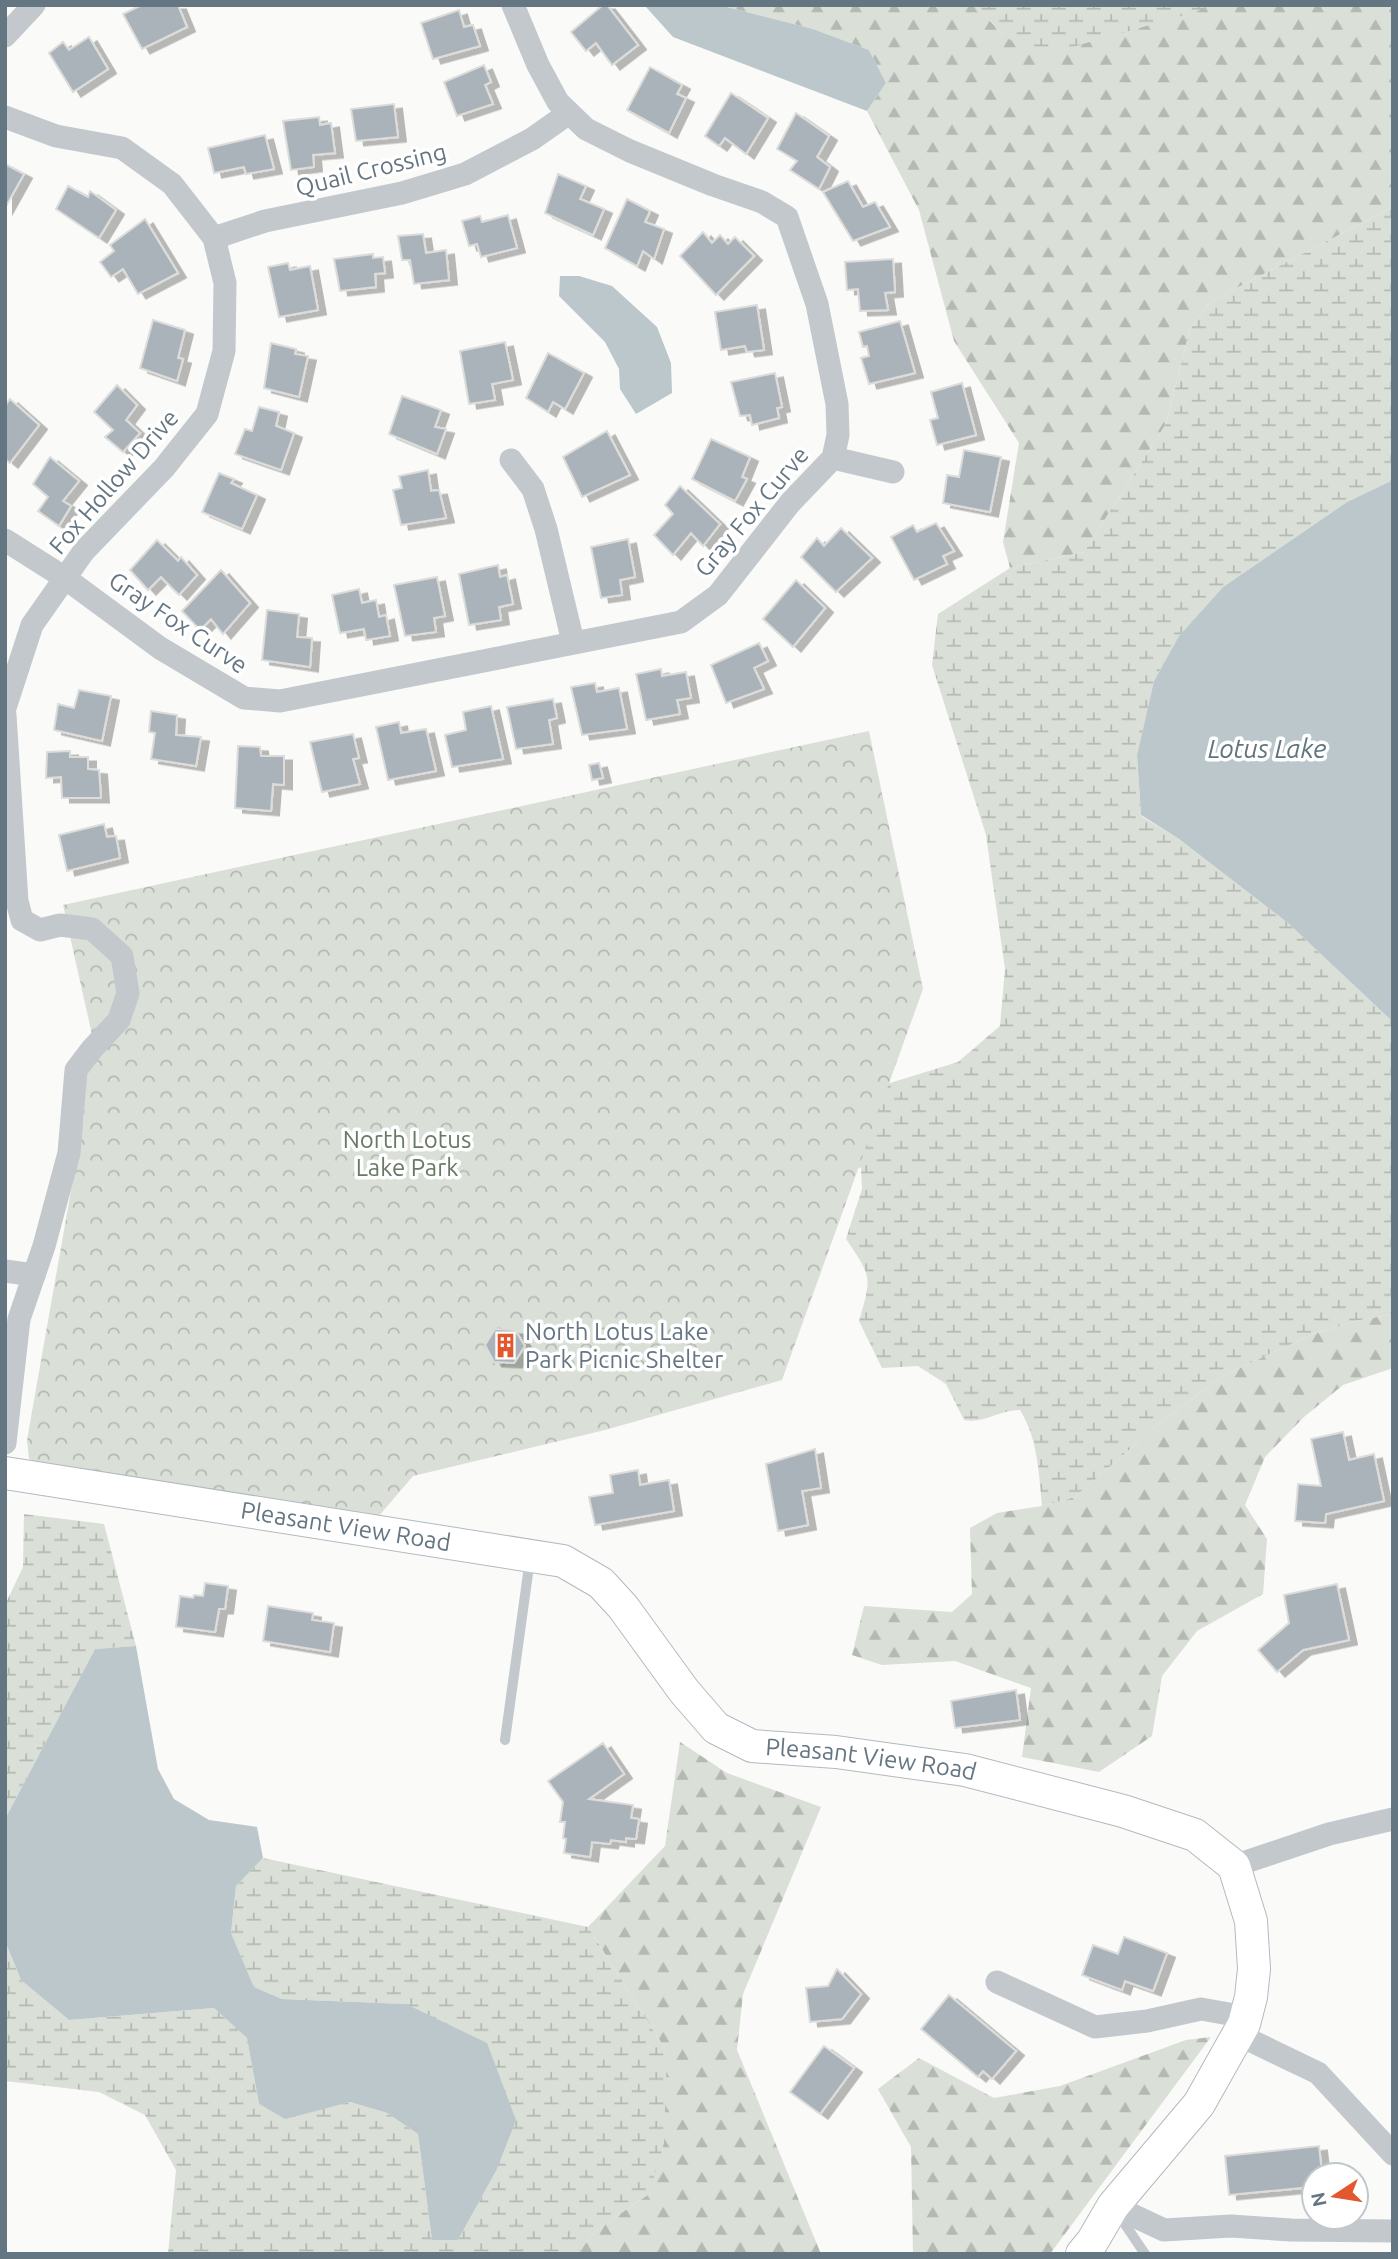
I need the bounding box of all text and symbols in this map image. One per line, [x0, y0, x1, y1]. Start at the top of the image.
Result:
street label: Quail Crossing [293, 138, 449, 201]
street label: Fox Hollow Drive [44, 404, 184, 559]
street label: Gray Fox Curve [689, 441, 814, 582]
street label: Gray Fox Curve [104, 566, 253, 679]
water label: Lotus Lake [1208, 734, 1326, 763]
park label: North Lotus Lake Park [343, 1126, 471, 1181]
place label: North Lotus Lake Park Picnic Shelter [525, 1318, 723, 1373]
building icon: North Lotus Lake Park Picnic Shelter [491, 1332, 519, 1360]
street label: Pleasant View Road [239, 1496, 453, 1556]
street label: Pleasant View Road [765, 1733, 979, 1785]
north arrow [1300, 2161, 1370, 2231]
text: N [1306, 2190, 1331, 2209]

